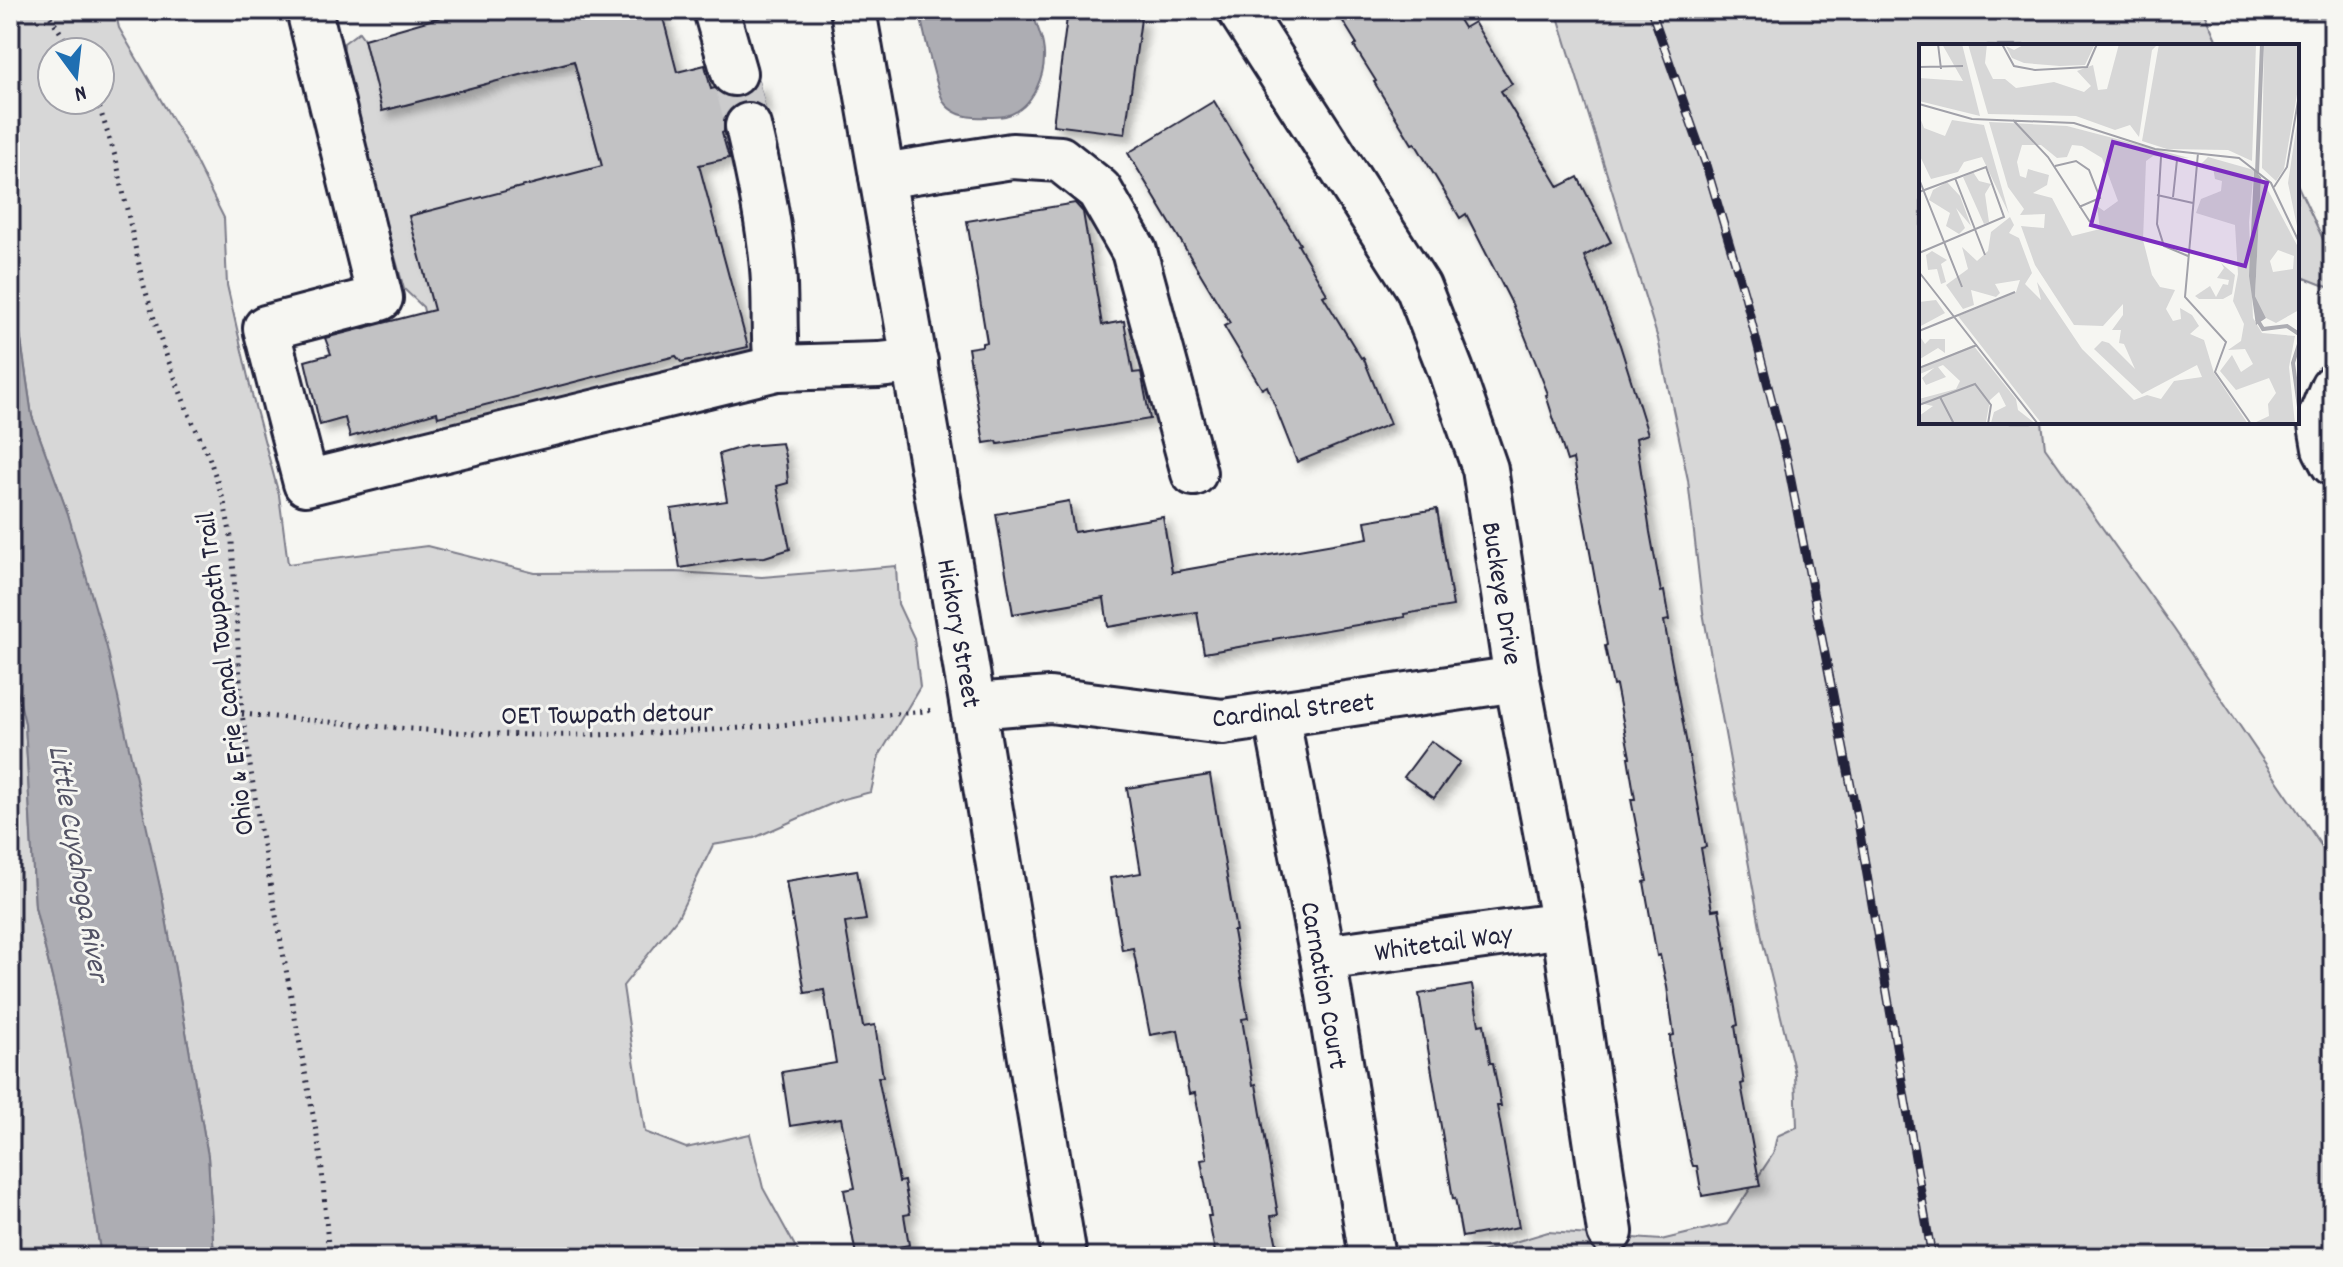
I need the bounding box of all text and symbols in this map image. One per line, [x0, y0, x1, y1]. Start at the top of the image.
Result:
north arrow [36, 36, 116, 116]
inset map [1919, 44, 2299, 424]
text: N [71, 76, 90, 108]
street label: Ohio & Erie Canal Towpath Trail [188, 509, 268, 838]
street label: Buckeye Drive [1468, 519, 1530, 668]
street label: Hickory Street [923, 556, 989, 712]
street label: Cardinal Street [1210, 685, 1377, 741]
street label: OET Towpath detour [501, 695, 714, 739]
water label: Little Cuyahoga River [34, 742, 118, 988]
street label: Carnation Court [1287, 899, 1356, 1073]
street label: Whitetail Way [1372, 916, 1516, 975]

